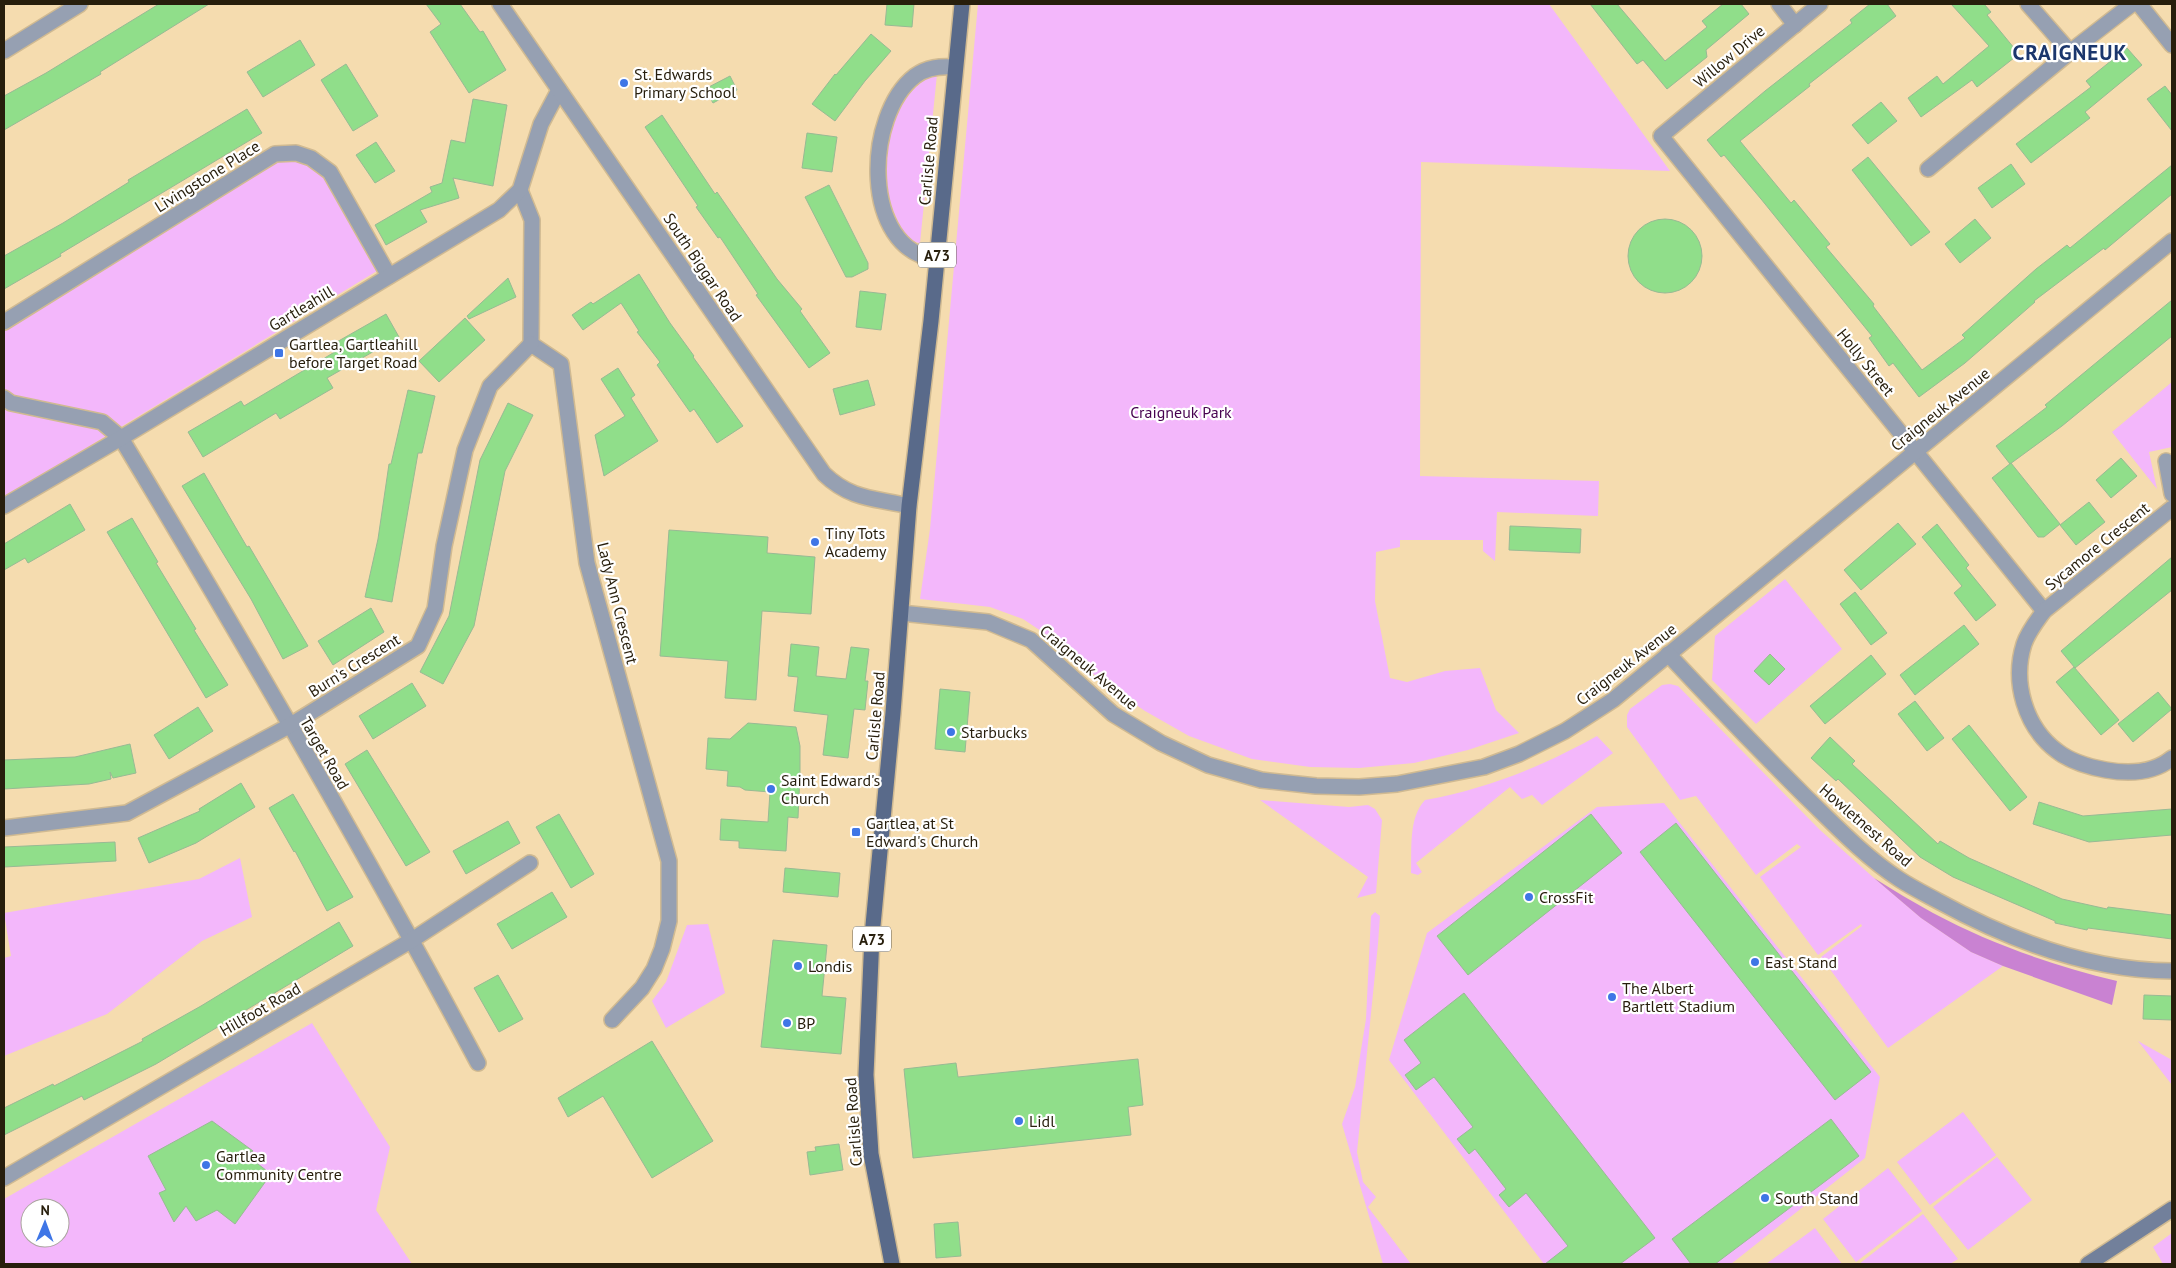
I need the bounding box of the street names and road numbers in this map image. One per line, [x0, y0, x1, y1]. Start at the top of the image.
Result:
street label: Willow Drive [1689, 20, 1769, 92]
street label: Carlisle Road [914, 116, 942, 206]
street label: Livingstone Place [151, 136, 263, 216]
street label: South Biggar Road [659, 209, 747, 325]
road number: A73 [918, 242, 956, 268]
street label: Gartleahill [265, 281, 337, 335]
street label: Holly Street [1833, 324, 1900, 400]
street label: Craigneuk Avenue [1886, 363, 1994, 455]
street label: Sycamore Crescent [2041, 497, 2154, 594]
street label: Lady Ann Crescent [593, 540, 643, 666]
street label: Craigneuk Avenue [1572, 619, 1680, 709]
street label: Craigneuk Avenue [1036, 620, 1142, 714]
street label: Burn's Crescent [305, 629, 404, 701]
street label: Carlisle Road [861, 671, 889, 761]
street label: Target Road [296, 713, 354, 793]
street label: Howletnest Road [1816, 779, 1916, 871]
road number: A73 [853, 926, 891, 952]
street label: Hillfoot Road [216, 978, 304, 1040]
street label: Carlisle Road [840, 1077, 866, 1167]

